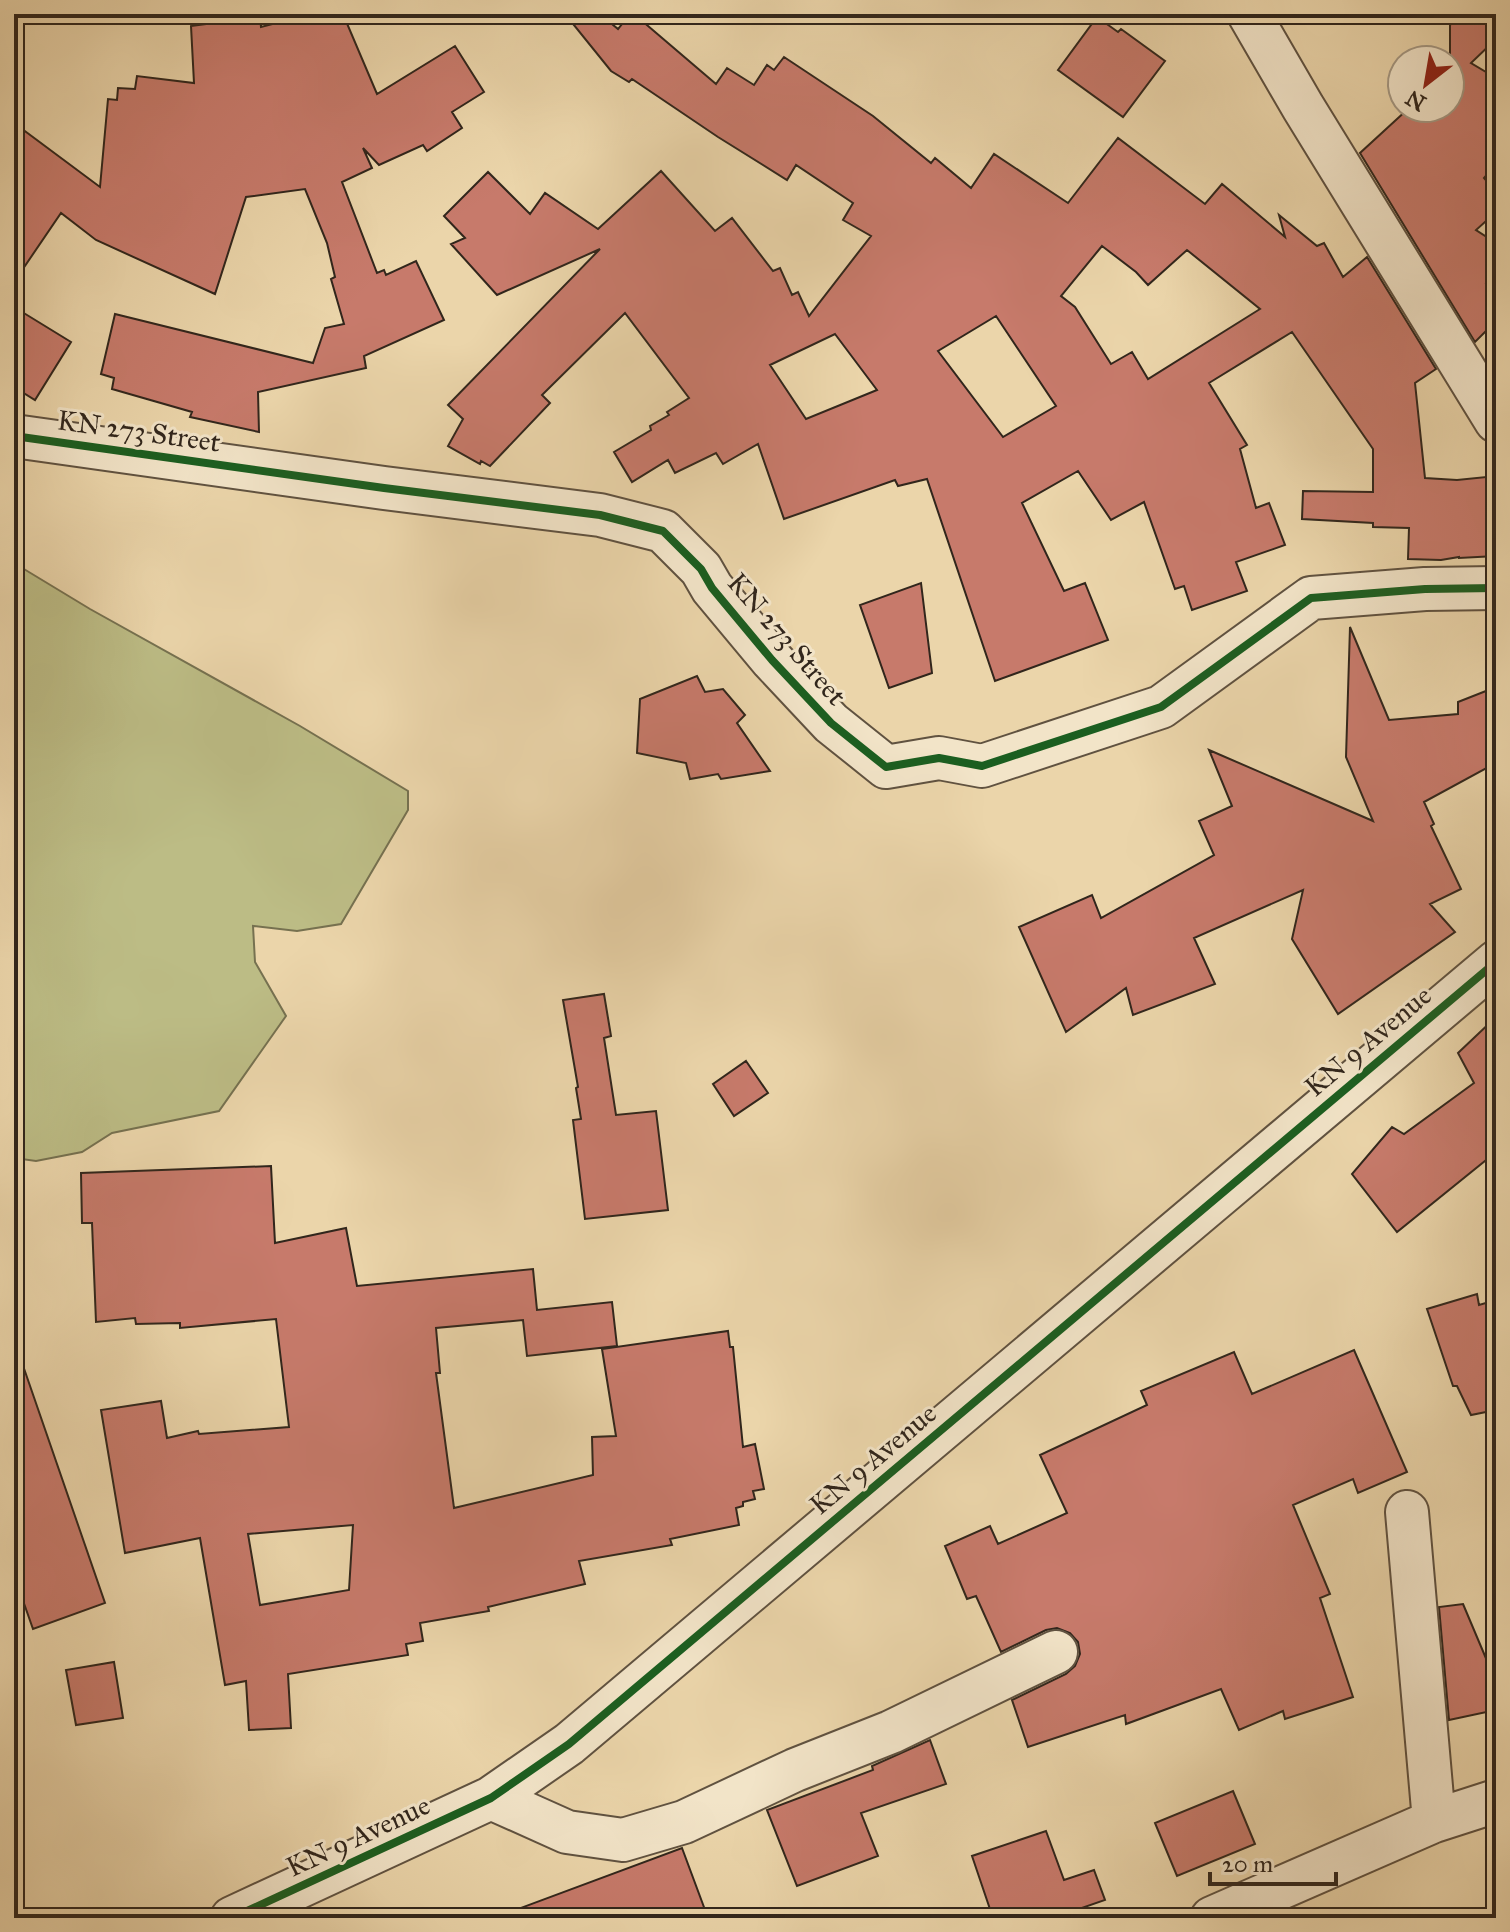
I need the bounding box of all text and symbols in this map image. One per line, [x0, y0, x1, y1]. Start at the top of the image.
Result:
north arrow [1386, 44, 1466, 124]
text: N [1401, 84, 1431, 117]
street label: KN 273 Street [55, 402, 223, 460]
street label: KN 273 Street [720, 565, 854, 713]
street label: KN 9 Avenue [1297, 978, 1439, 1104]
street label: KN 9 Avenue [802, 1396, 944, 1522]
street label: KN 9 Avenue [280, 1787, 436, 1885]
scale bar [1210, 1836, 1336, 1886]
text: 20 m [1222, 1849, 1273, 1879]

